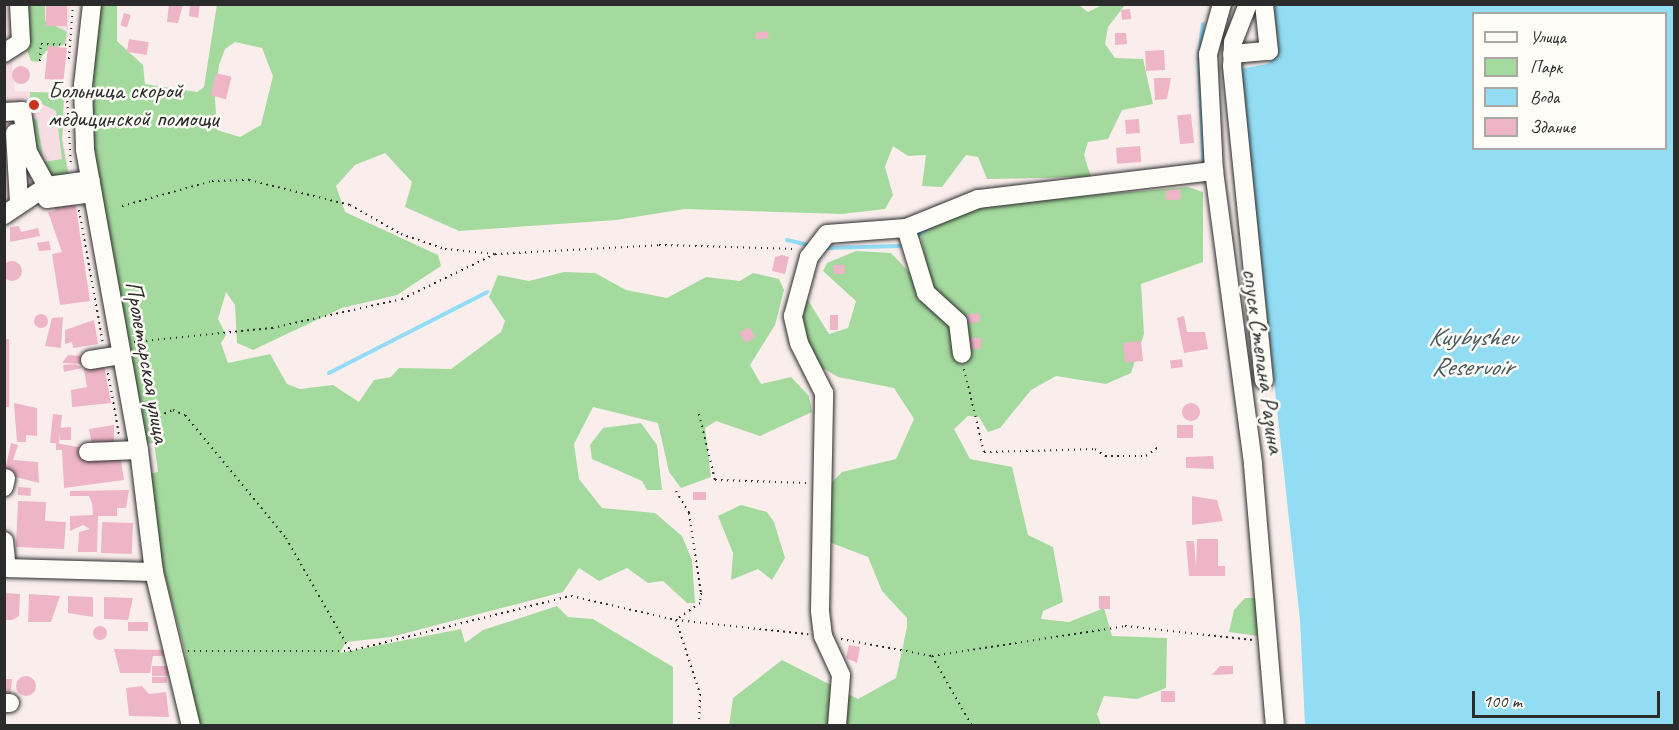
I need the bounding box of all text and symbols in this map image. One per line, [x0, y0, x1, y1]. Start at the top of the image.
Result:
legend [1472, 12, 1667, 150]
text: Улица [1530, 26, 1566, 48]
text: Парк [1530, 56, 1562, 78]
place label: Больница скорой медицинской помощи [48, 77, 218, 133]
text: Вода [1530, 86, 1559, 108]
marker: Больница скорой медицинской помощи [25, 96, 43, 114]
text: Здание [1530, 116, 1575, 138]
street label: спуск Степана Разина [1236, 268, 1290, 454]
street label: Пролетарская улица [118, 278, 176, 446]
water label: Kuybyshev Reservoir [1428, 321, 1516, 382]
scale bar [1475, 679, 1662, 717]
text: 100 m [1483, 690, 1522, 712]

